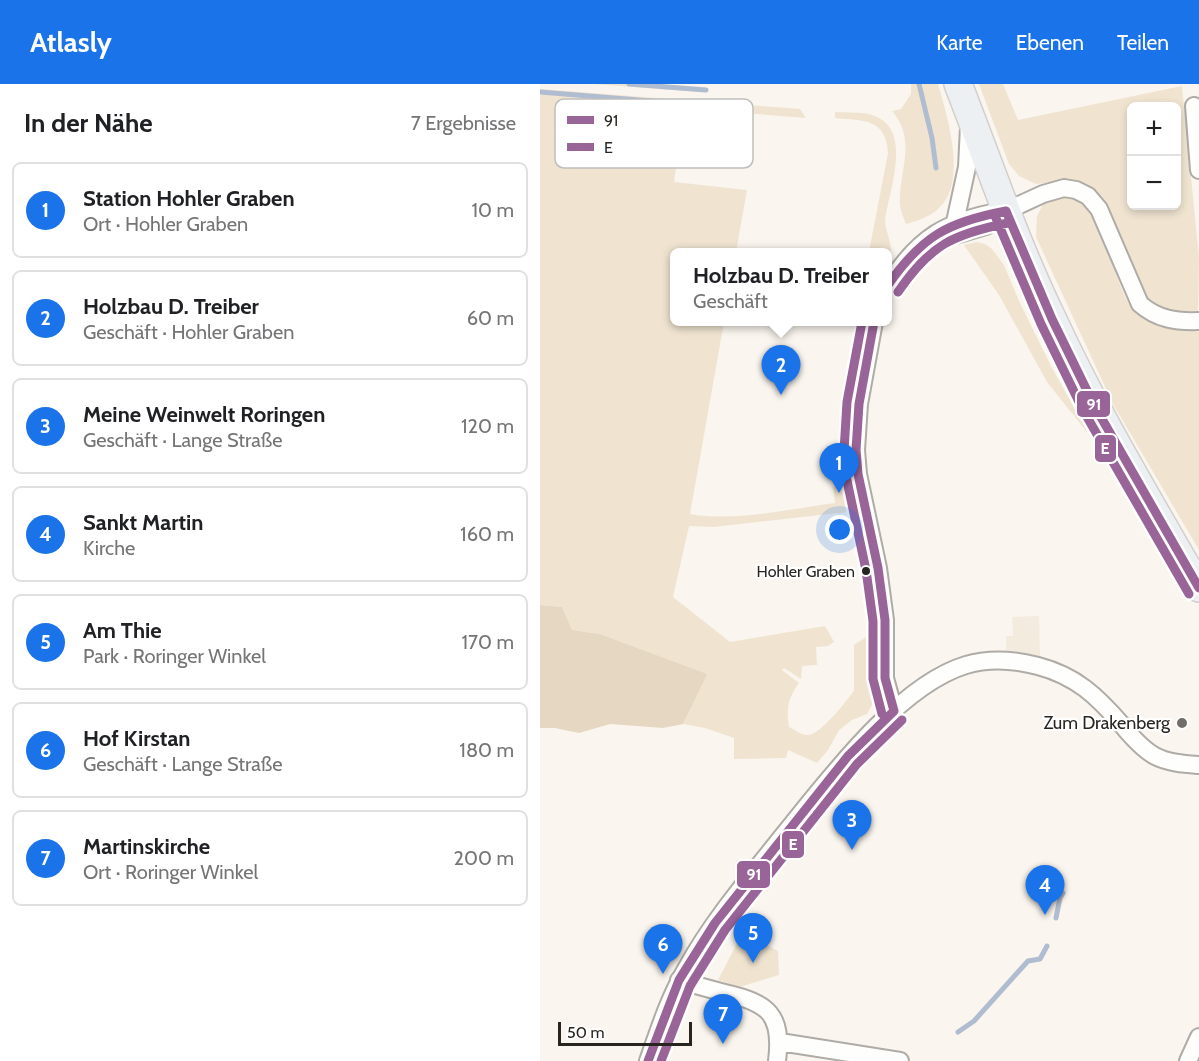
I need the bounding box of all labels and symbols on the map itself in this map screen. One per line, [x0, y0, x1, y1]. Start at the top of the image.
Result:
legend [555, 99, 753, 168]
text: 91 [604, 111, 618, 130]
text: E [604, 138, 613, 157]
pin: 2 [762, 346, 800, 395]
line badge: 91 [1076, 390, 1111, 418]
text: 91 [1087, 395, 1101, 414]
line badge: E [1094, 434, 1117, 463]
text: E [1100, 439, 1110, 458]
pin: 1 [820, 444, 858, 493]
your location [825, 515, 854, 544]
place label: Hohler Graben [757, 562, 855, 581]
marker: Hohler Graben [860, 565, 872, 577]
place label: Zum Drakenberg [1044, 712, 1171, 734]
marker: Zum Drakenberg [1175, 716, 1189, 730]
pin: 3 [832, 800, 872, 850]
line badge: E [781, 830, 805, 859]
text: E [788, 835, 798, 854]
line badge: 91 [736, 860, 771, 889]
text: 91 [747, 865, 761, 884]
pin: 4 [1026, 866, 1064, 915]
pin: 5 [734, 914, 772, 963]
pin: 6 [644, 924, 682, 974]
pin: 7 [704, 994, 742, 1044]
scale bar [558, 1019, 692, 1046]

